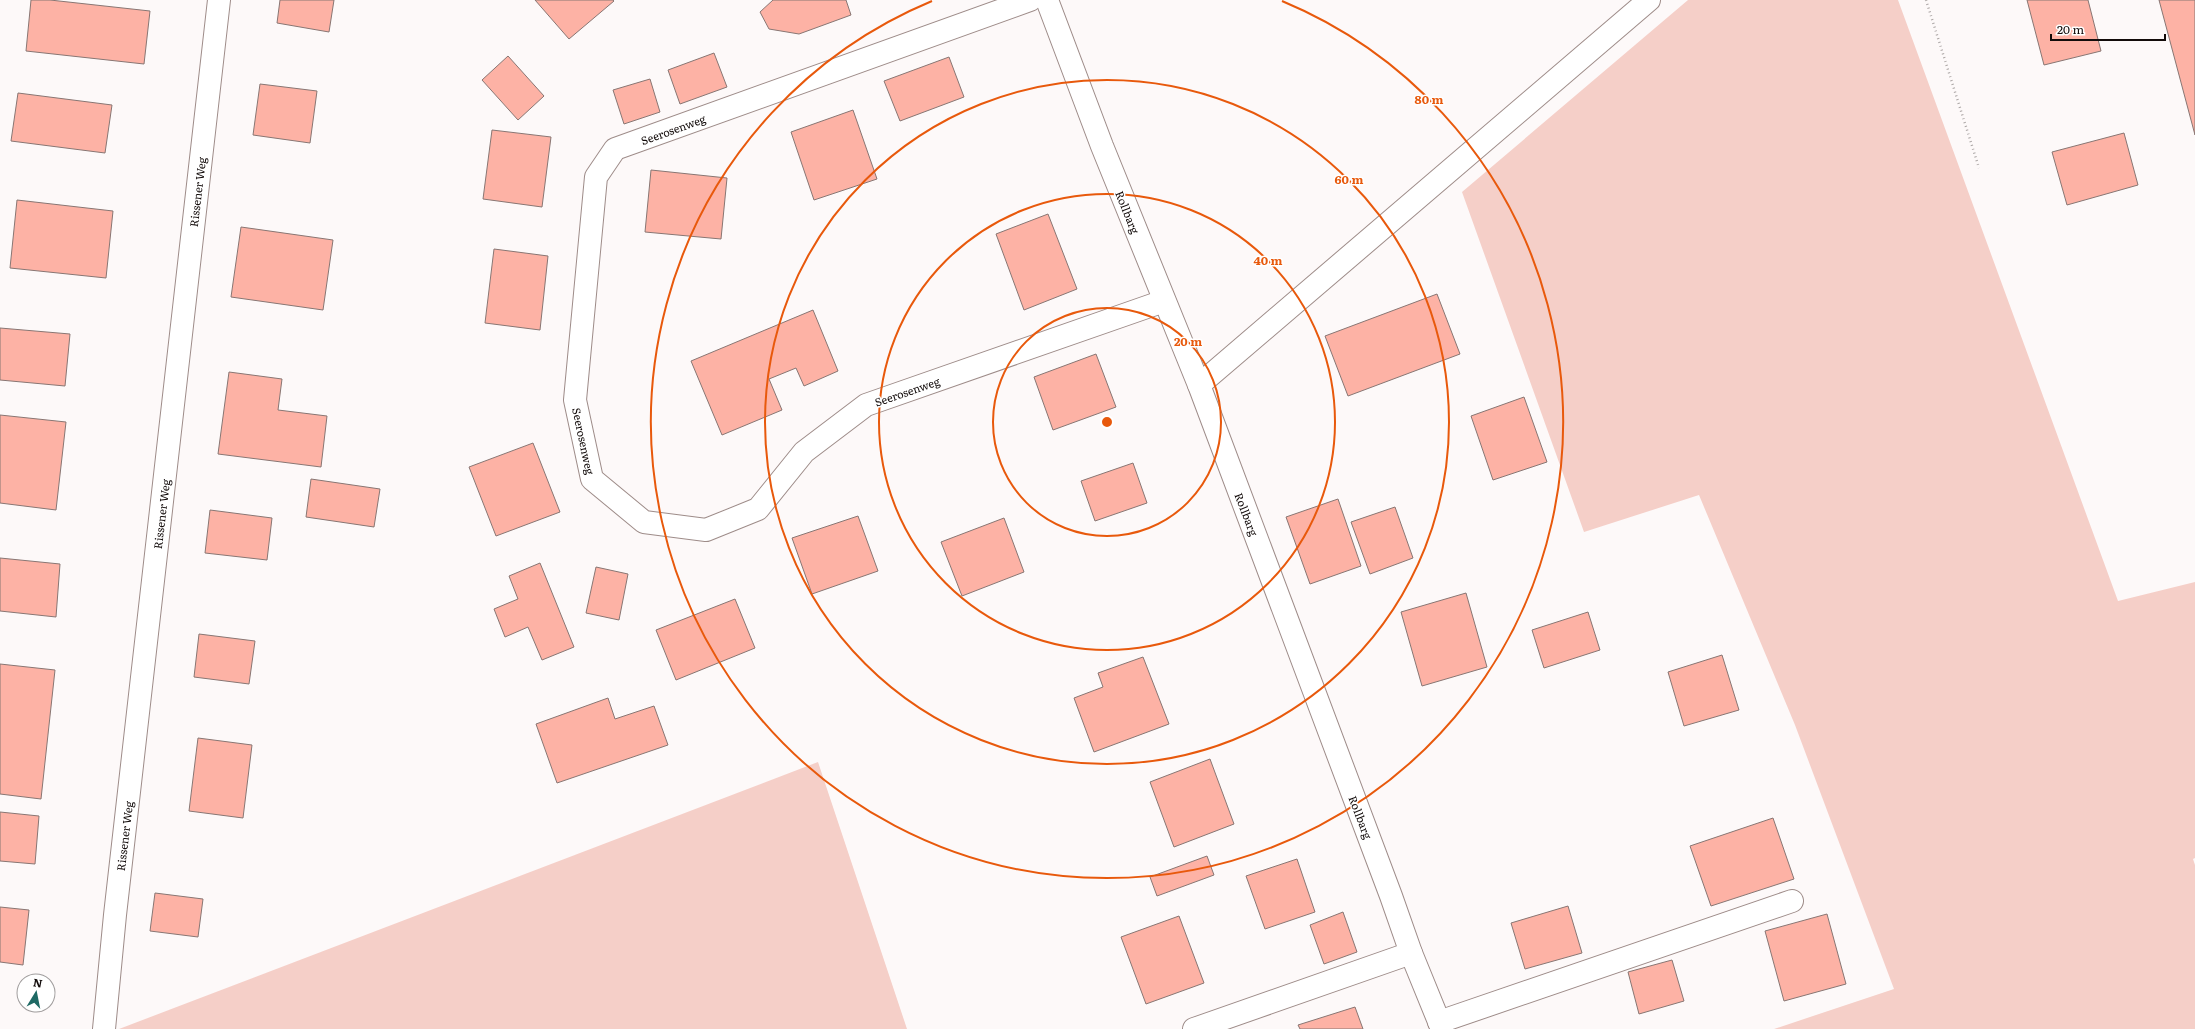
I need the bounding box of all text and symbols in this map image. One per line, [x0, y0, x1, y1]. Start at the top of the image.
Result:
scale bar [2051, 16, 2165, 42]
text: 20 m [2057, 20, 2084, 38]
text: 80 m [1415, 90, 1443, 108]
street label: Seerosenweg [638, 110, 708, 148]
street label: Rissener Weg [185, 155, 209, 228]
text: 60 m [1335, 170, 1363, 188]
street label: Rollbarg [1112, 188, 1144, 237]
text: 40 m [1254, 251, 1283, 269]
text: 20 m [1174, 332, 1202, 350]
street label: Seerosenweg [872, 372, 942, 410]
street label: Seerosenweg [569, 406, 599, 477]
centre of rings [1100, 415, 1114, 429]
street label: Rissener Weg [149, 477, 173, 550]
street label: Rollbarg [1231, 490, 1263, 539]
street label: Rollbarg [1345, 793, 1377, 842]
street label: Rissener Weg [112, 799, 136, 872]
north arrow [16, 973, 56, 1013]
text: N [32, 973, 44, 991]

